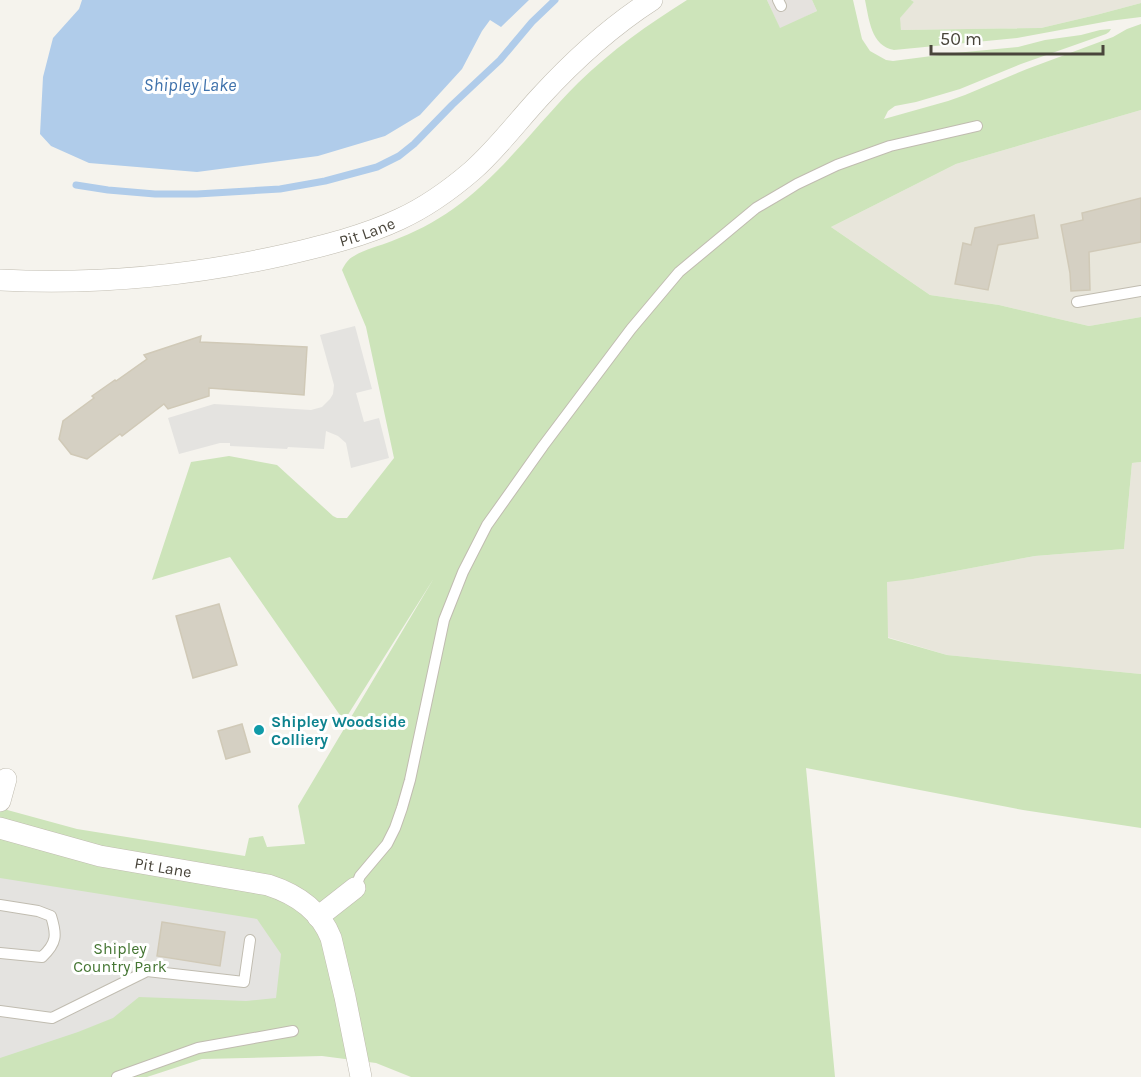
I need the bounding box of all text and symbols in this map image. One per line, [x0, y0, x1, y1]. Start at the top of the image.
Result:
scale bar [931, 18, 1104, 56]
text: 50 m [940, 28, 982, 50]
water label: Shipley Lake [144, 74, 236, 96]
street label: Pit Lane [337, 213, 398, 250]
place label: Shipley Woodside Colliery [271, 712, 406, 749]
marker: Shipley Woodside Colliery [252, 723, 266, 737]
street label: Pit Lane [133, 853, 193, 881]
park label: Shipley Country Park [73, 939, 167, 976]

